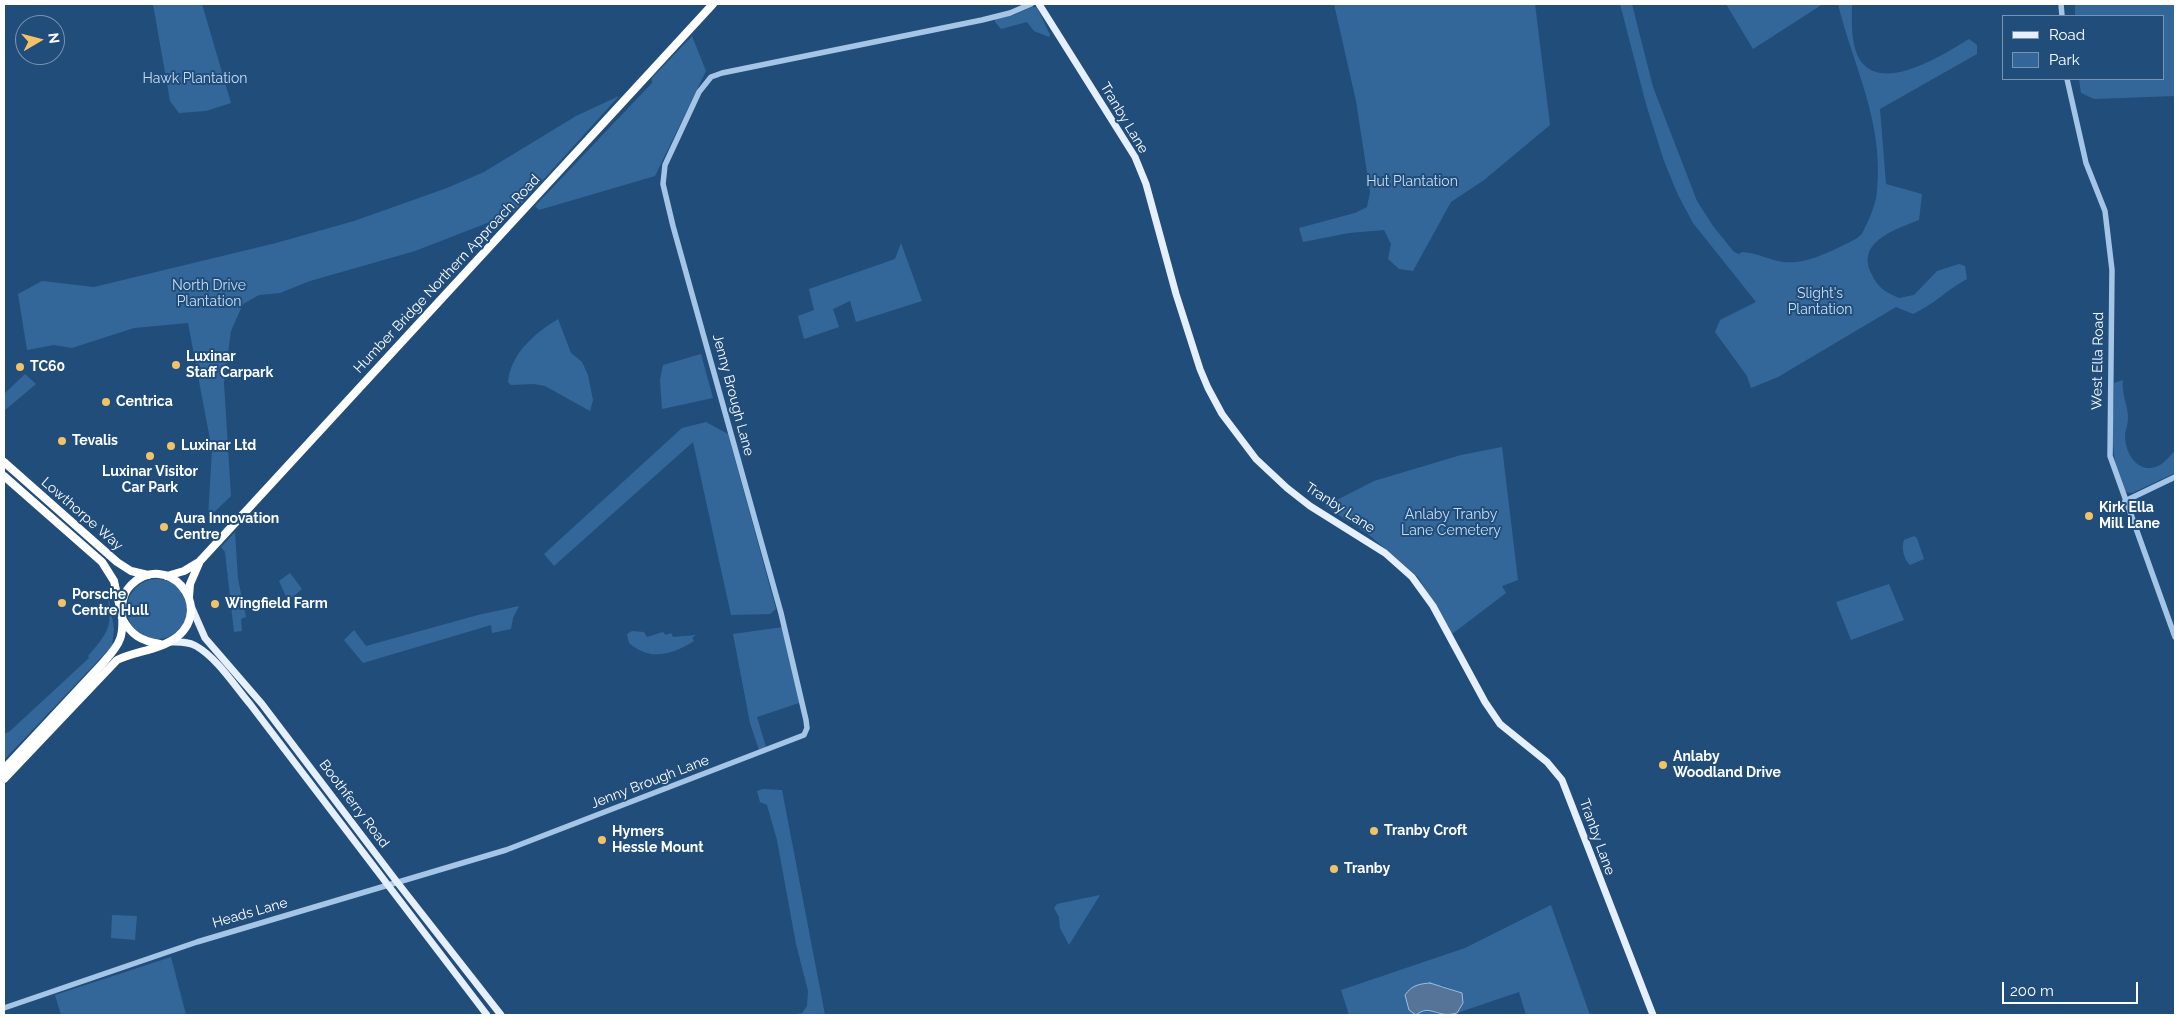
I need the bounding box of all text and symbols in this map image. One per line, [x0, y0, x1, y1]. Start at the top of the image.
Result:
north arrow [15, 15, 65, 65]
legend [2002, 15, 2164, 80]
text: Road [2049, 26, 2085, 44]
text: N [45, 32, 63, 44]
text: Park [2049, 51, 2080, 69]
park label: Hawk Plantation [143, 71, 247, 87]
street label: Tranby Lane [1096, 80, 1152, 156]
street label: Humber Bridge Northern Approach Road [350, 171, 544, 377]
park label: Hut Plantation [1366, 174, 1458, 190]
park label: North Drive Plantation [172, 278, 246, 310]
park label: Slight's Plantation [1788, 286, 1852, 318]
street label: West Ella Road [2089, 312, 2107, 410]
street label: Jenny Brough Lane [709, 332, 757, 458]
place label: Luxinar Staff Carpark [186, 349, 273, 382]
place label: TC60 [30, 359, 65, 375]
marker: Luxinar Staff Carpark [170, 359, 182, 371]
marker: TC60 [14, 361, 26, 373]
place label: Centrica [116, 394, 173, 410]
marker: Centrica [100, 396, 112, 408]
place label: Tevalis [72, 433, 118, 449]
marker: Tevalis [56, 435, 68, 447]
place label: Luxinar Ltd [181, 438, 256, 454]
marker: Luxinar Ltd [165, 440, 177, 452]
marker: Luxinar Visitor Car Park [144, 450, 156, 462]
place label: Luxinar Visitor Car Park [102, 464, 198, 497]
street label: Lowthorpe Way [38, 474, 126, 554]
street label: Tranby Lane [1302, 479, 1378, 537]
place label: Kirk Ella Mill Lane [2099, 500, 2160, 532]
park label: Anlaby Tranby Lane Cemetery [1401, 507, 1501, 540]
marker: Kirk Ella Mill Lane [2083, 510, 2095, 522]
place label: Aura Innovation Centre [174, 511, 279, 544]
marker: Aura Innovation Centre [158, 521, 170, 533]
place label: Porsche Centre Hull [72, 587, 149, 620]
place label: Wingfield Farm [225, 596, 328, 612]
marker: Porsche Centre Hull [56, 597, 68, 609]
marker: Wingfield Farm [209, 598, 221, 610]
place label: Anlaby Woodland Drive [1673, 749, 1781, 782]
street label: Jenny Brough Lane [588, 752, 712, 812]
street label: Boothferry Road [315, 757, 393, 851]
marker: Anlaby Woodland Drive [1657, 759, 1669, 771]
street label: Tranby Lane [1575, 797, 1619, 877]
place label: Tranby Croft [1384, 823, 1467, 839]
place label: Hymers Hessle Mount [612, 824, 704, 856]
marker: Tranby Croft [1368, 825, 1380, 837]
marker: Hymers Hessle Mount [596, 834, 608, 846]
place label: Tranby [1344, 861, 1390, 877]
marker: Tranby [1328, 863, 1340, 875]
street label: Heads Lane [211, 894, 289, 932]
scale bar [2004, 972, 2140, 1004]
text: 200 m [2010, 982, 2054, 1000]

